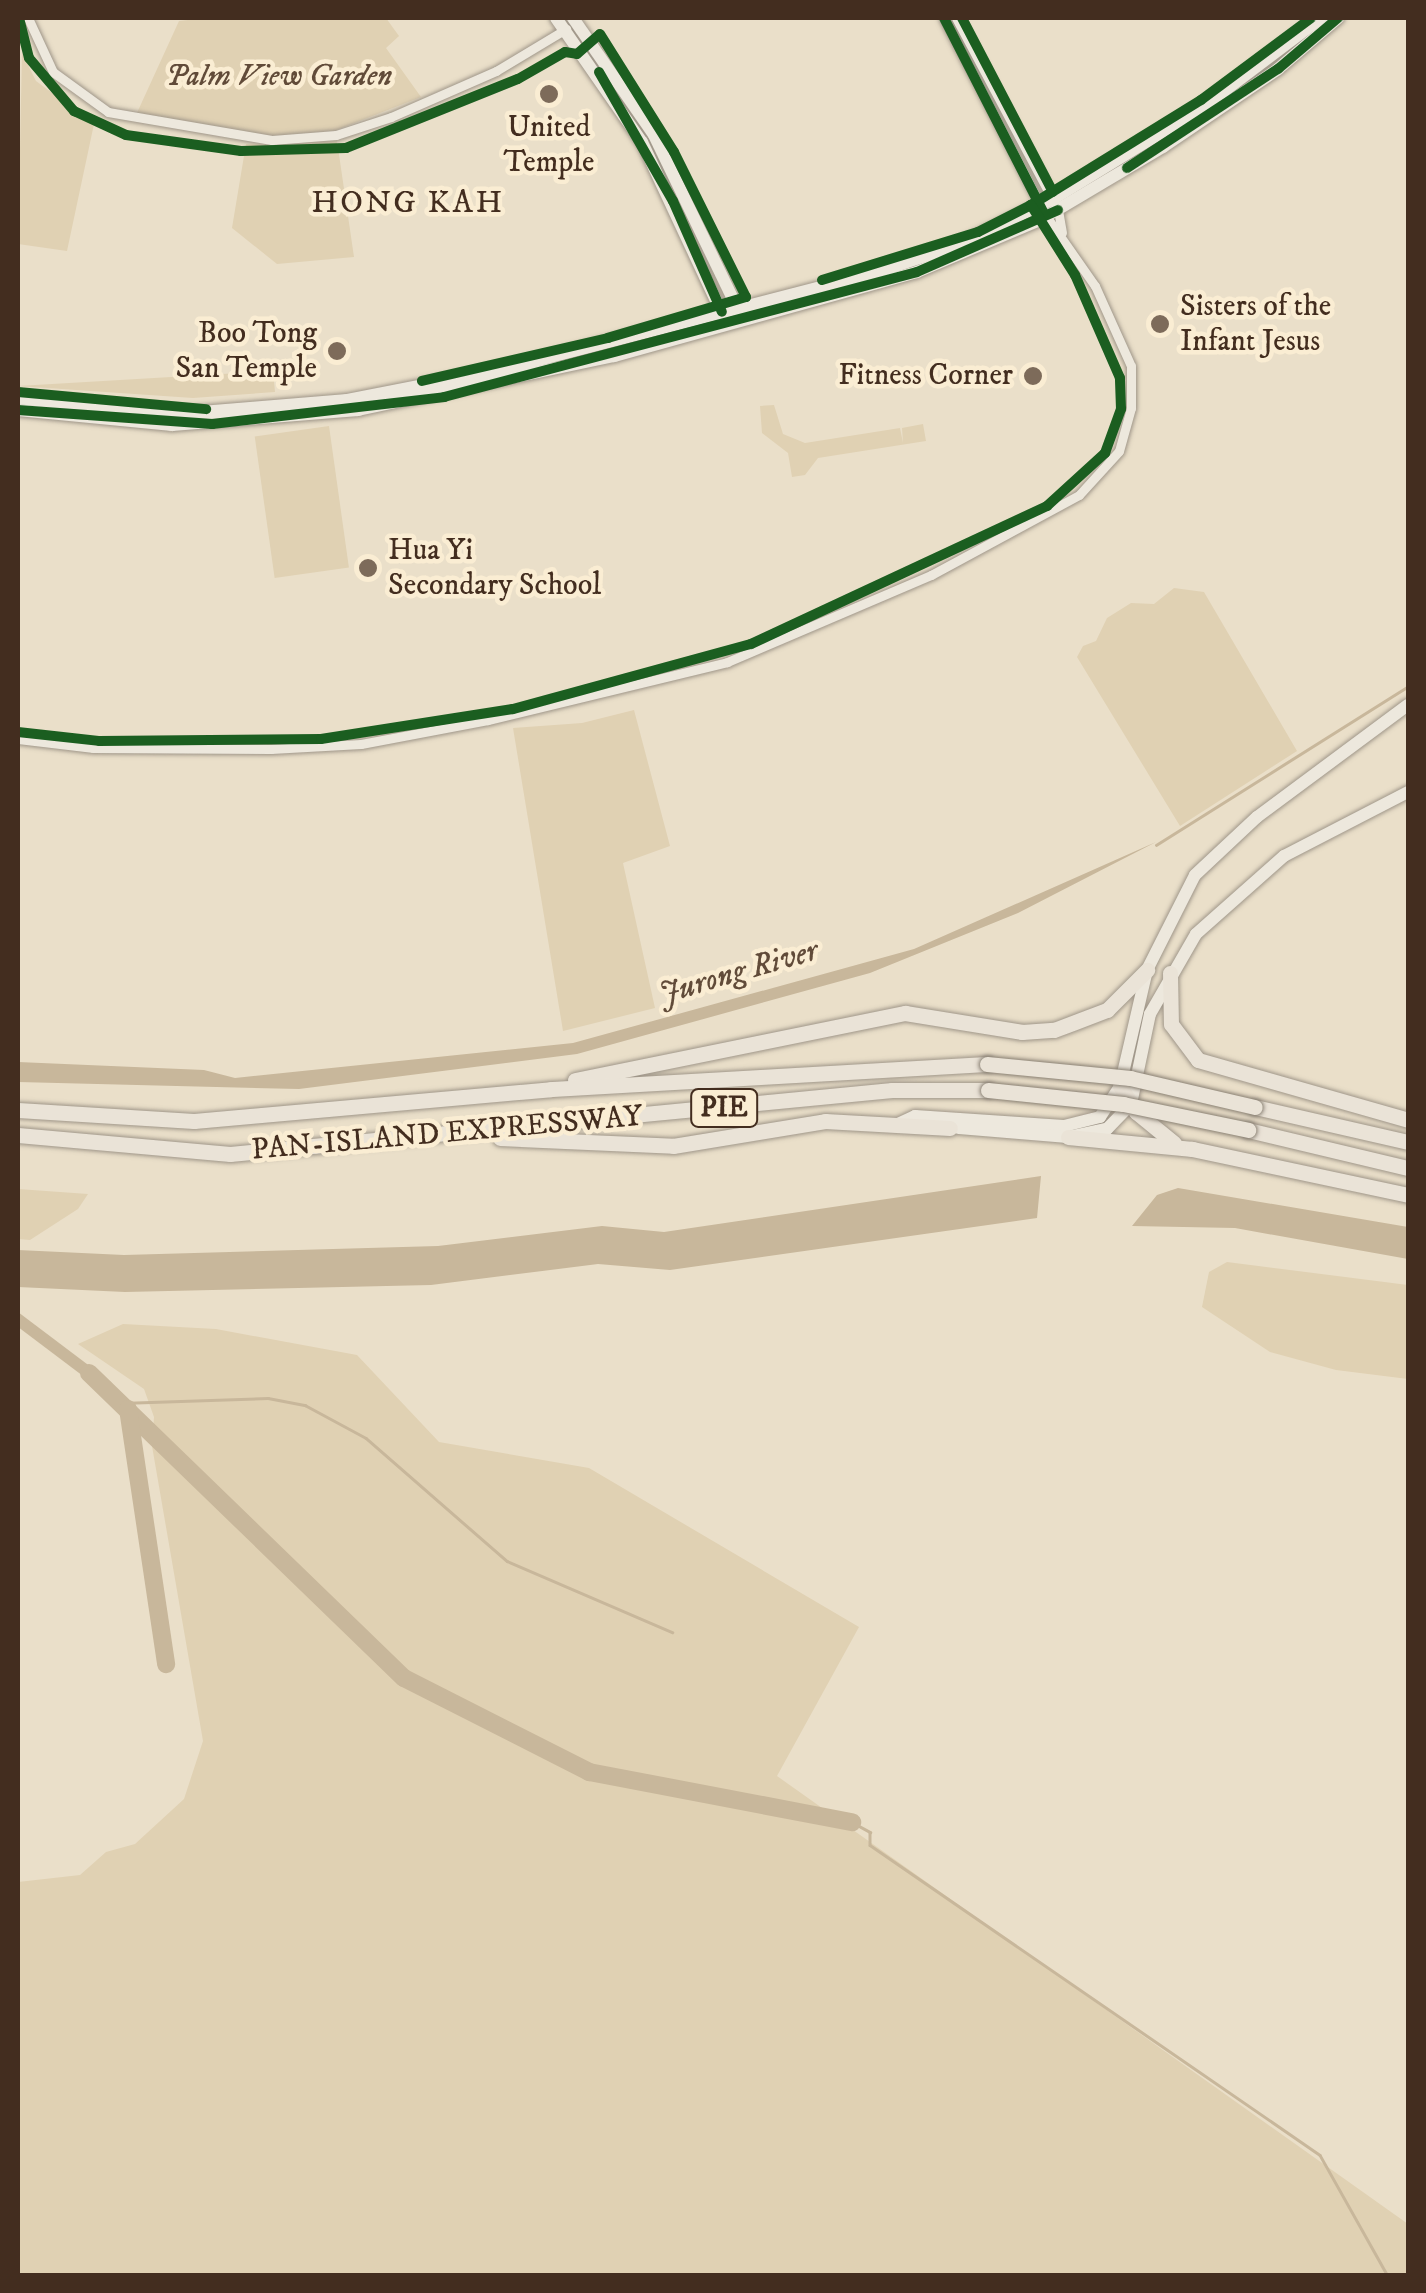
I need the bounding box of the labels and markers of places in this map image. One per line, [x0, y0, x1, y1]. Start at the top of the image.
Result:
marker: United Temple [538, 83, 560, 105]
place label: United Temple [504, 110, 594, 180]
place label: Sisters of the Infant Jesus [1180, 289, 1331, 360]
marker: Sisters of the Infant Jesus [1149, 313, 1171, 335]
place label: Boo Tong San Temple [176, 316, 317, 386]
marker: Boo Tong San Temple [326, 340, 348, 362]
place label: Fitness Corner [838, 358, 1013, 394]
marker: Fitness Corner [1022, 365, 1044, 387]
place label: Hua Yi Secondary School [388, 533, 601, 604]
marker: Hua Yi Secondary School [357, 557, 379, 579]

